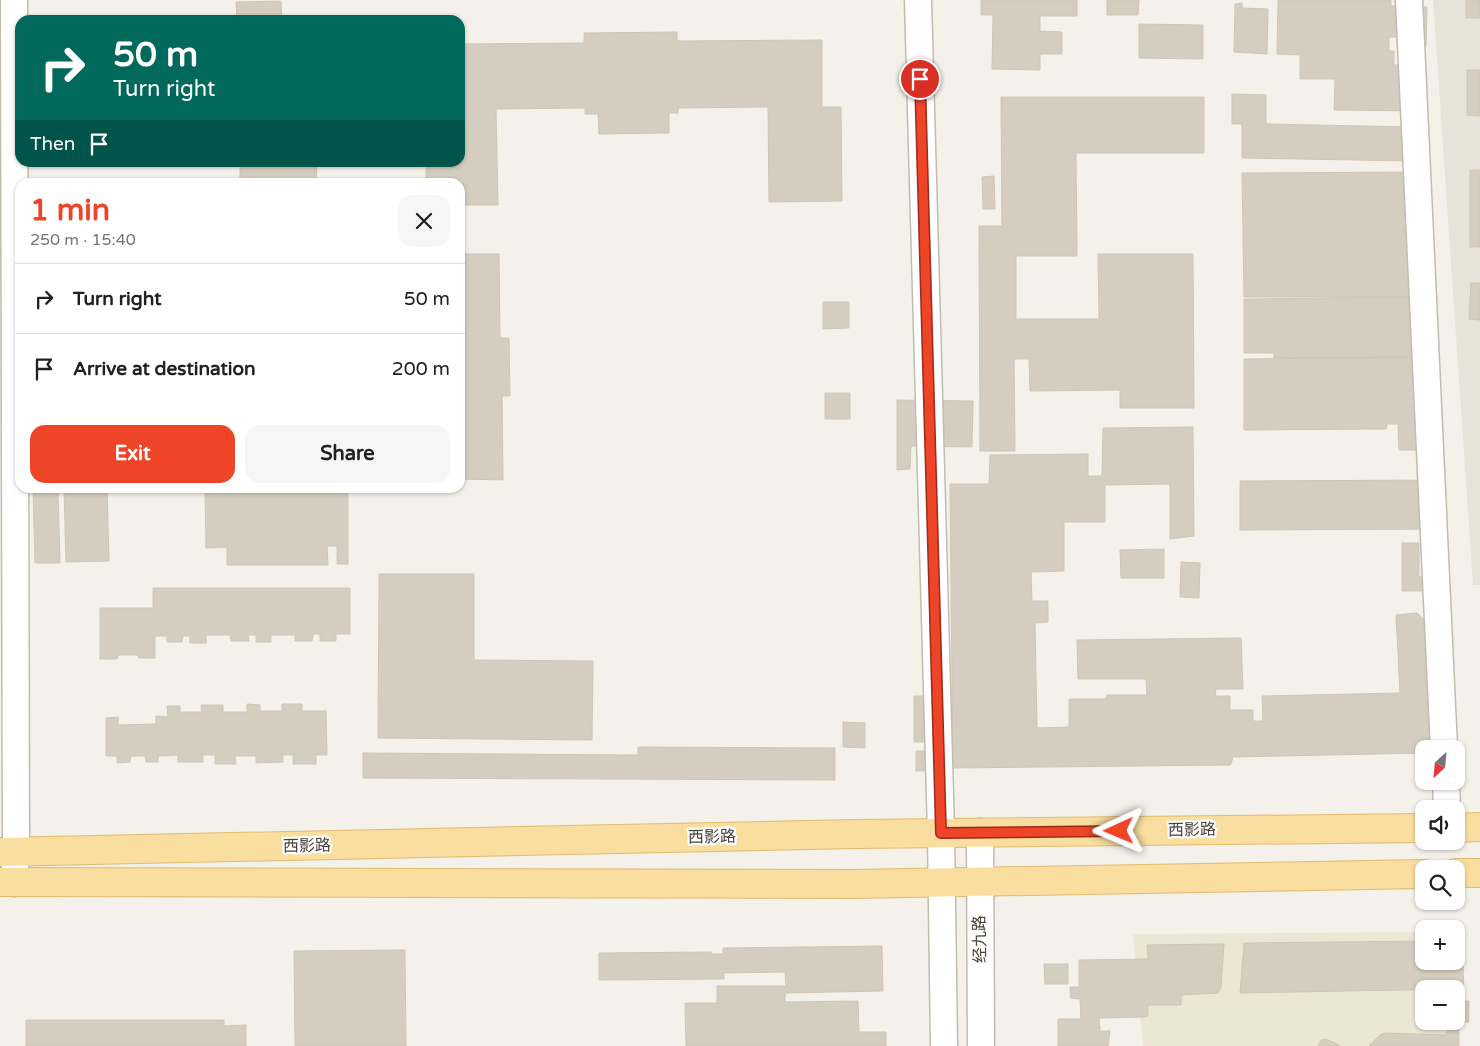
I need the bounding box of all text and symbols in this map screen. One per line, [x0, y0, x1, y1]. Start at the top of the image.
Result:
text: 50 m [113, 34, 198, 76]
icon: right [30, 35, 95, 100]
pin [899, 58, 941, 100]
icon: arrive [906, 65, 934, 93]
text: Turn right [113, 76, 215, 102]
icon: arrive [85, 130, 113, 158]
text: Then [30, 133, 75, 155]
text: 1 min [30, 192, 110, 229]
button: close [398, 195, 450, 247]
text: 250 m · 15:40 [30, 230, 136, 250]
icon: right [30, 285, 58, 313]
text: Turn right [73, 288, 161, 310]
text: 50 m [404, 288, 450, 310]
icon: arrive [30, 355, 58, 383]
text: Arrive at destination [73, 358, 256, 380]
text: 200 m [392, 358, 450, 380]
button: Exit [30, 425, 235, 483]
button: Share [245, 425, 450, 483]
north arrow [1415, 740, 1465, 790]
map controls [1415, 740, 1465, 1030]
button: sound [1415, 800, 1465, 850]
position arrow [1092, 804, 1144, 856]
street label: 西影路 [1168, 820, 1216, 840]
street label: 西影路 [688, 827, 736, 847]
street label: 西影路 [283, 836, 331, 856]
button: search [1415, 860, 1465, 910]
street label: 经九路 [970, 915, 990, 963]
button: + [1415, 920, 1465, 970]
button: − [1415, 980, 1465, 1030]

